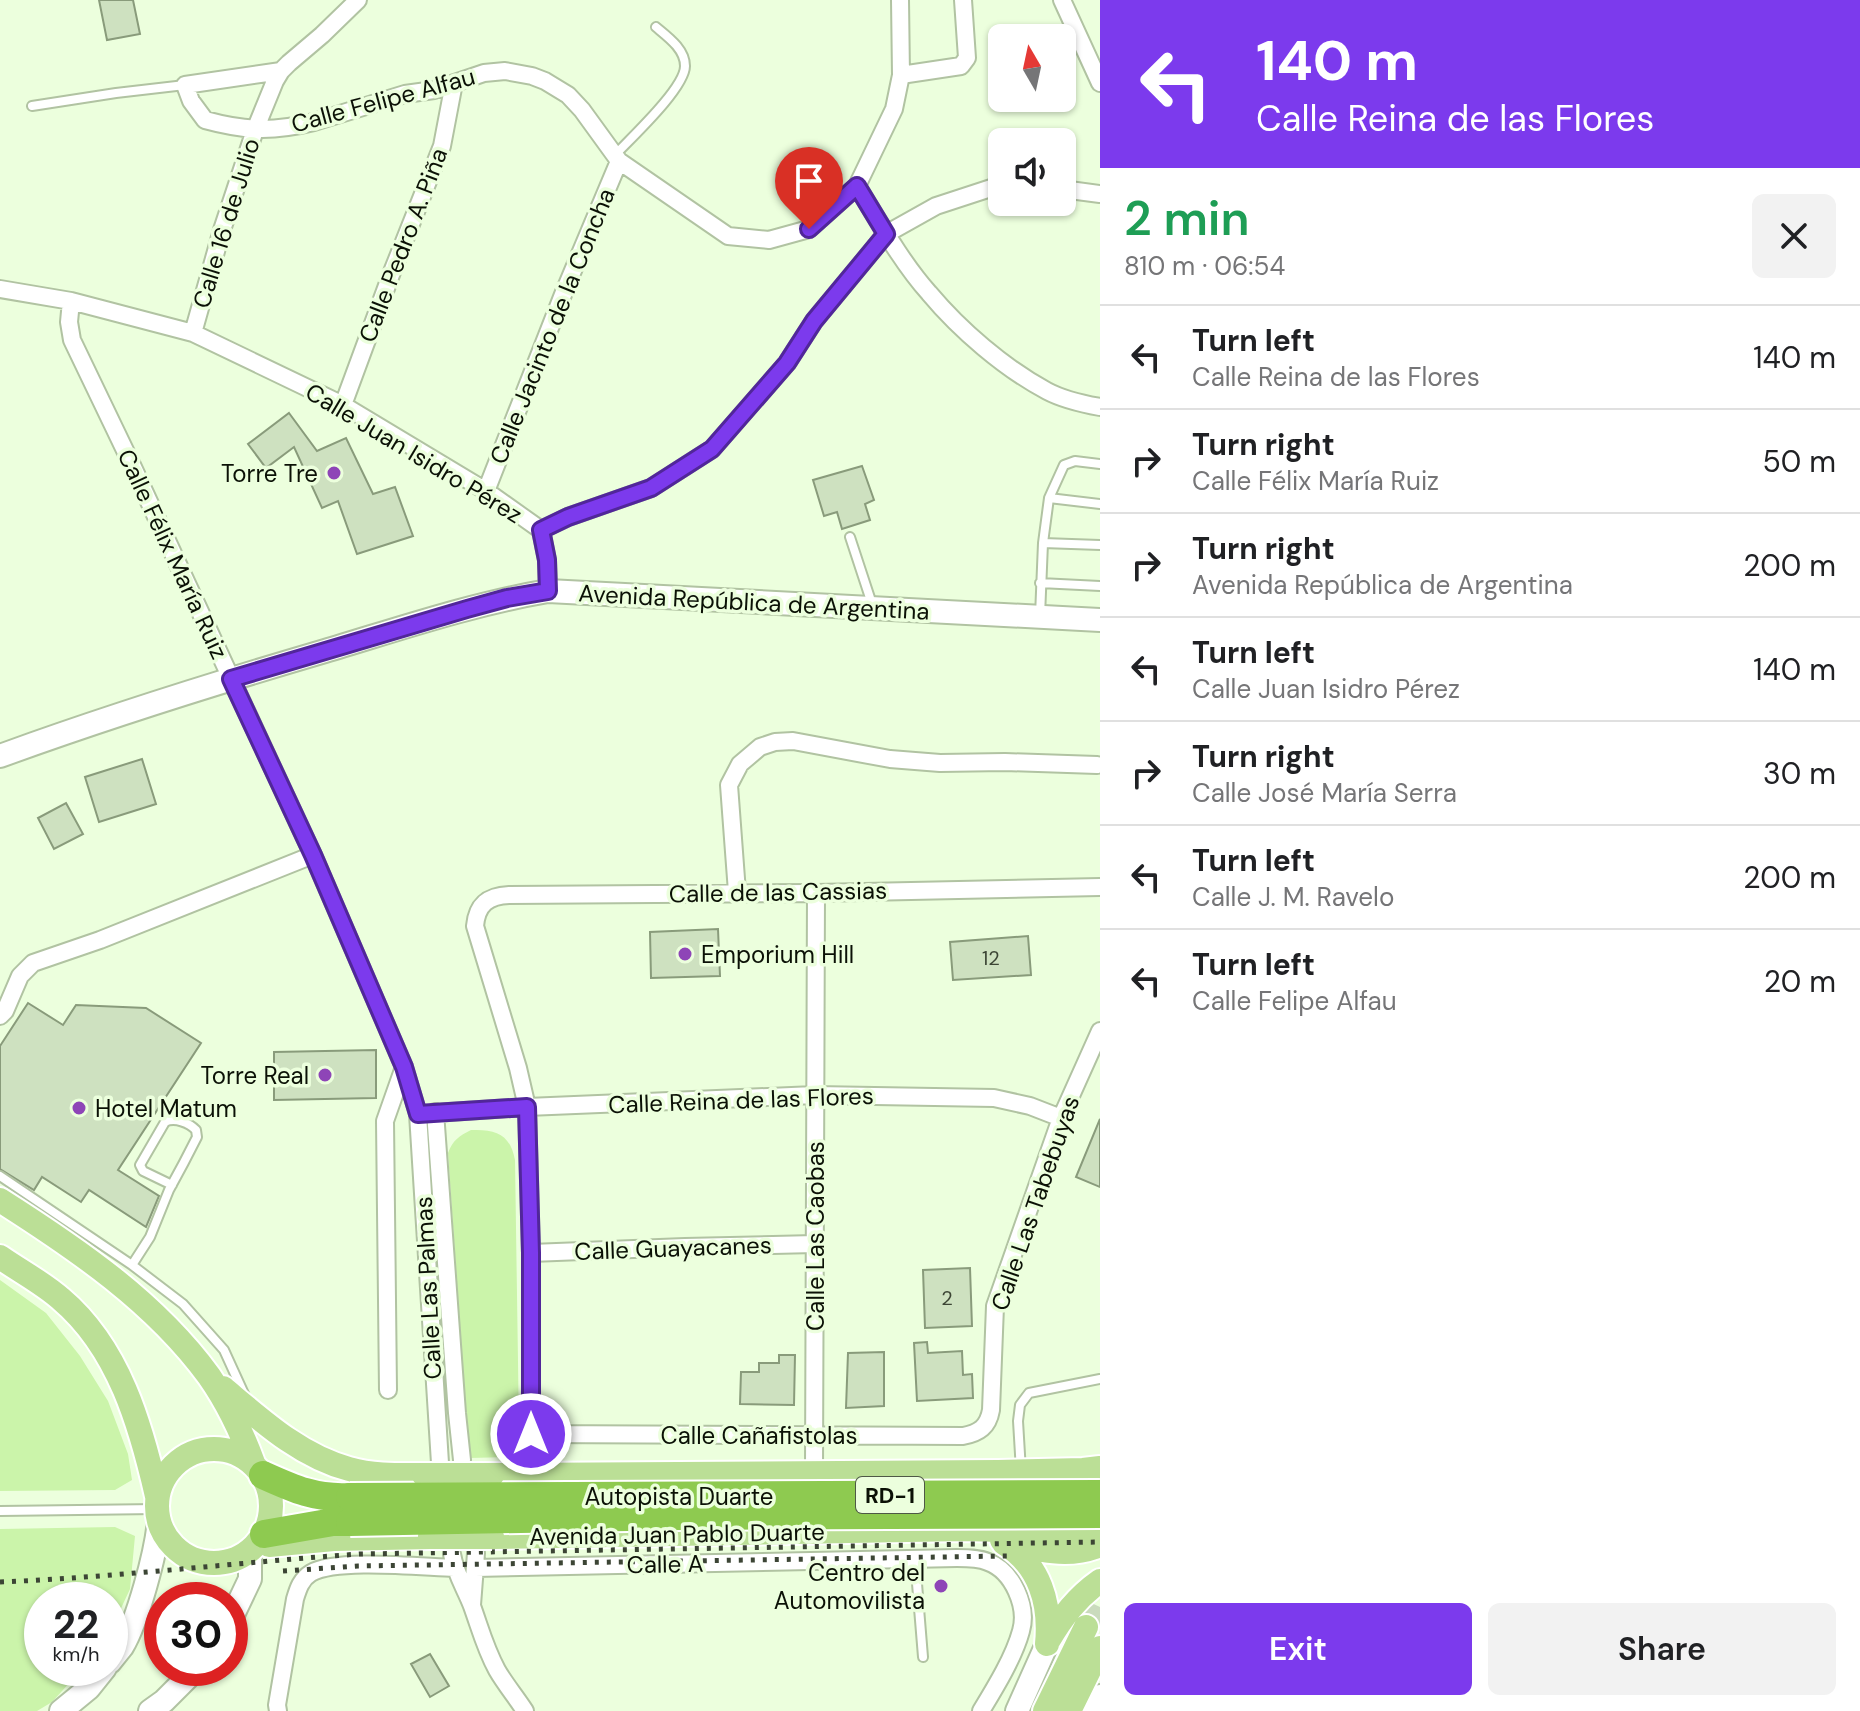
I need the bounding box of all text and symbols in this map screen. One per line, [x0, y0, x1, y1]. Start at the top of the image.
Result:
north arrow [988, 24, 1076, 112]
map controls [988, 24, 1076, 216]
text: 140 m [1256, 24, 1418, 97]
icon: left [1124, 32, 1228, 136]
street label: Calle Felipe Alfau [288, 61, 478, 139]
text: Calle Reina de las Flores [1256, 95, 1654, 142]
button: sound [988, 128, 1076, 216]
street label: Calle 16 de Julio [185, 134, 267, 312]
street label: Calle Pedro A. Piña [352, 144, 454, 346]
pin [775, 147, 843, 229]
icon: arrive [787, 159, 831, 203]
street label: Calle Jacinto de la Concha [482, 184, 622, 468]
text: 2 min [1124, 187, 1250, 250]
button: close [1752, 194, 1836, 278]
text: 810 m · 06:54 [1124, 249, 1285, 283]
text: Turn left [1192, 321, 1315, 360]
icon: left [1124, 335, 1168, 379]
text: 140 m [1753, 338, 1836, 377]
text: Calle Reina de las Flores [1192, 360, 1480, 394]
street label: Calle Juan Isidro Pérez [300, 376, 528, 530]
text: Turn right [1192, 425, 1335, 464]
icon: right [1124, 439, 1168, 483]
text: 50 m [1762, 442, 1836, 481]
street label: Calle Félix María Ruiz [111, 444, 235, 664]
place label: Torre Tre [221, 458, 318, 489]
marker: Torre Tre [325, 464, 343, 482]
text: Calle Félix María Ruiz [1192, 464, 1439, 498]
text: Turn right [1192, 529, 1335, 568]
icon: right [1124, 543, 1168, 587]
text: 200 m [1743, 546, 1836, 585]
text: Avenida República de Argentina [1192, 568, 1573, 602]
street label: Avenida República de Argentina [578, 577, 930, 627]
text: Turn left [1192, 633, 1315, 672]
icon: left [1124, 647, 1168, 691]
text: 140 m [1753, 650, 1836, 689]
text: Calle Juan Isidro Pérez [1192, 672, 1460, 706]
text: Turn right [1192, 737, 1335, 776]
icon: right [1124, 751, 1168, 795]
text: 30 m [1763, 754, 1836, 793]
text: Calle José María Serra [1192, 776, 1457, 810]
text: Turn left [1192, 841, 1315, 880]
icon: left [1124, 855, 1168, 899]
text: 200 m [1743, 858, 1836, 897]
street label: Calle de las Cassias [669, 875, 887, 909]
text: Calle J. M. Ravelo [1192, 880, 1394, 914]
place label: Emporium Hill [701, 939, 854, 970]
marker: Emporium Hill [676, 945, 694, 963]
house number: 12 [982, 945, 1000, 971]
text: Turn left [1192, 945, 1315, 984]
icon: left [1124, 959, 1168, 1003]
text: 20 m [1764, 962, 1836, 1001]
text: Calle Felipe Alfau [1192, 984, 1397, 1018]
place label: Torre Real [201, 1060, 309, 1091]
marker: Torre Real [316, 1066, 334, 1084]
street label: Calle Reina de las Flores [608, 1080, 874, 1120]
street label: Calle Las Tabebuyas [984, 1092, 1086, 1314]
place label: Hotel Matum [95, 1093, 237, 1124]
marker: Hotel Matum [70, 1099, 88, 1117]
street label: Calle Las Caobas [800, 1141, 831, 1331]
street label: Calle Las Palmas [408, 1196, 448, 1380]
street label: Calle Guayacanes [574, 1229, 772, 1267]
house number: 2 [941, 1285, 953, 1311]
position arrow [489, 1392, 573, 1476]
street label: Calle Cañafistolas [661, 1420, 857, 1451]
road number: RD-1 [856, 1477, 924, 1513]
street label: Autopista Duarte [585, 1481, 773, 1512]
street label: Avenida Juan Pablo Duarte [529, 1516, 825, 1552]
street label: Calle A [626, 1548, 704, 1580]
place label: Centro del Automovilista [774, 1557, 925, 1616]
marker: Centro del Automovilista [932, 1577, 950, 1595]
speed limit sign: 30 [144, 1582, 248, 1686]
text: 22 [53, 1598, 99, 1650]
button: Exit [1124, 1603, 1472, 1695]
button: Share [1488, 1603, 1836, 1695]
text: km/h [52, 1641, 100, 1667]

